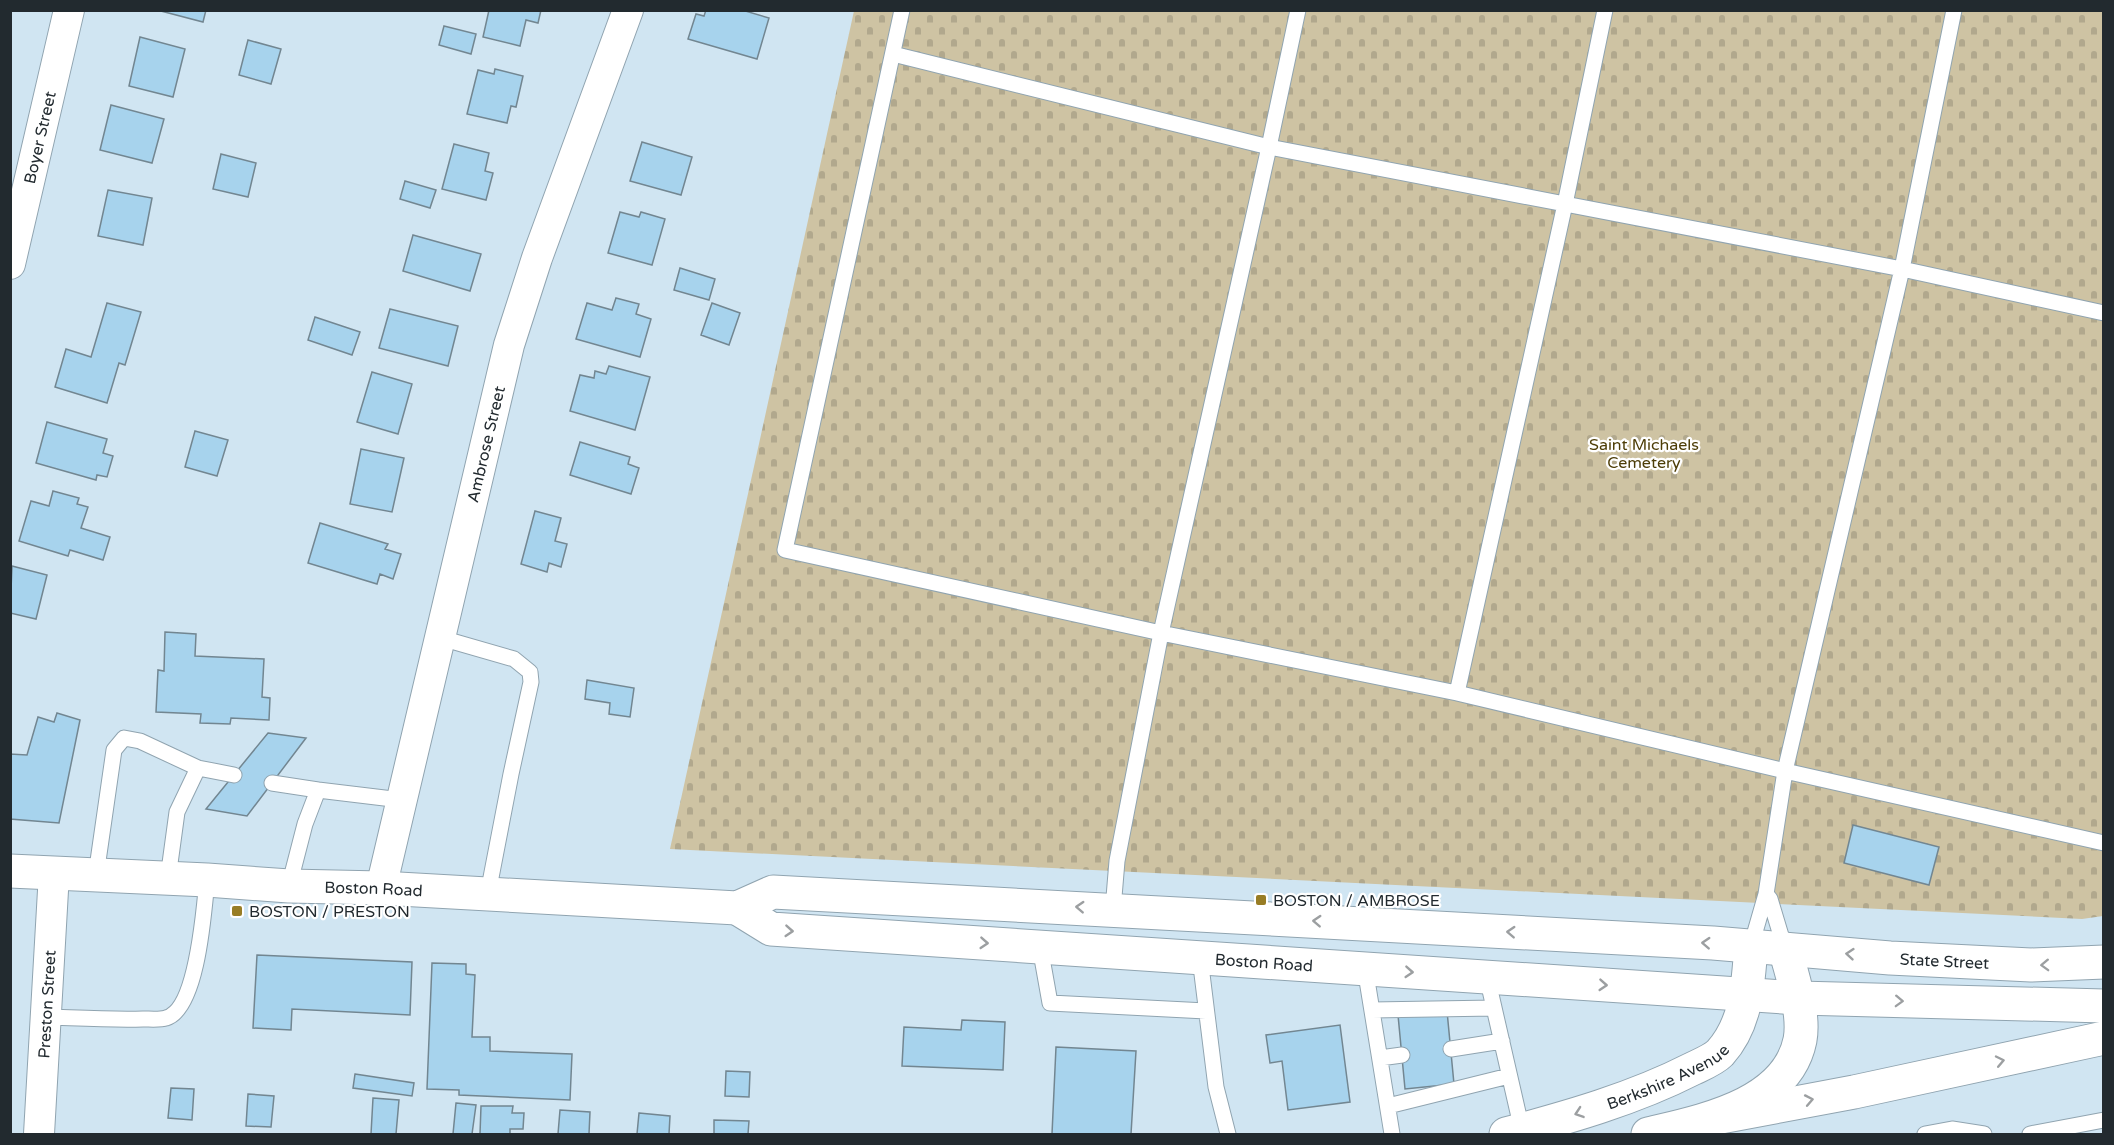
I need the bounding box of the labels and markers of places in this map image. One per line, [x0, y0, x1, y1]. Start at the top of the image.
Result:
place label: BOSTON / AMBROSE [1273, 891, 1440, 911]
marker: BOSTON / AMBROSE [1254, 893, 1268, 907]
place label: BOSTON / PRESTON [249, 902, 410, 922]
marker: BOSTON / PRESTON [230, 904, 244, 918]

